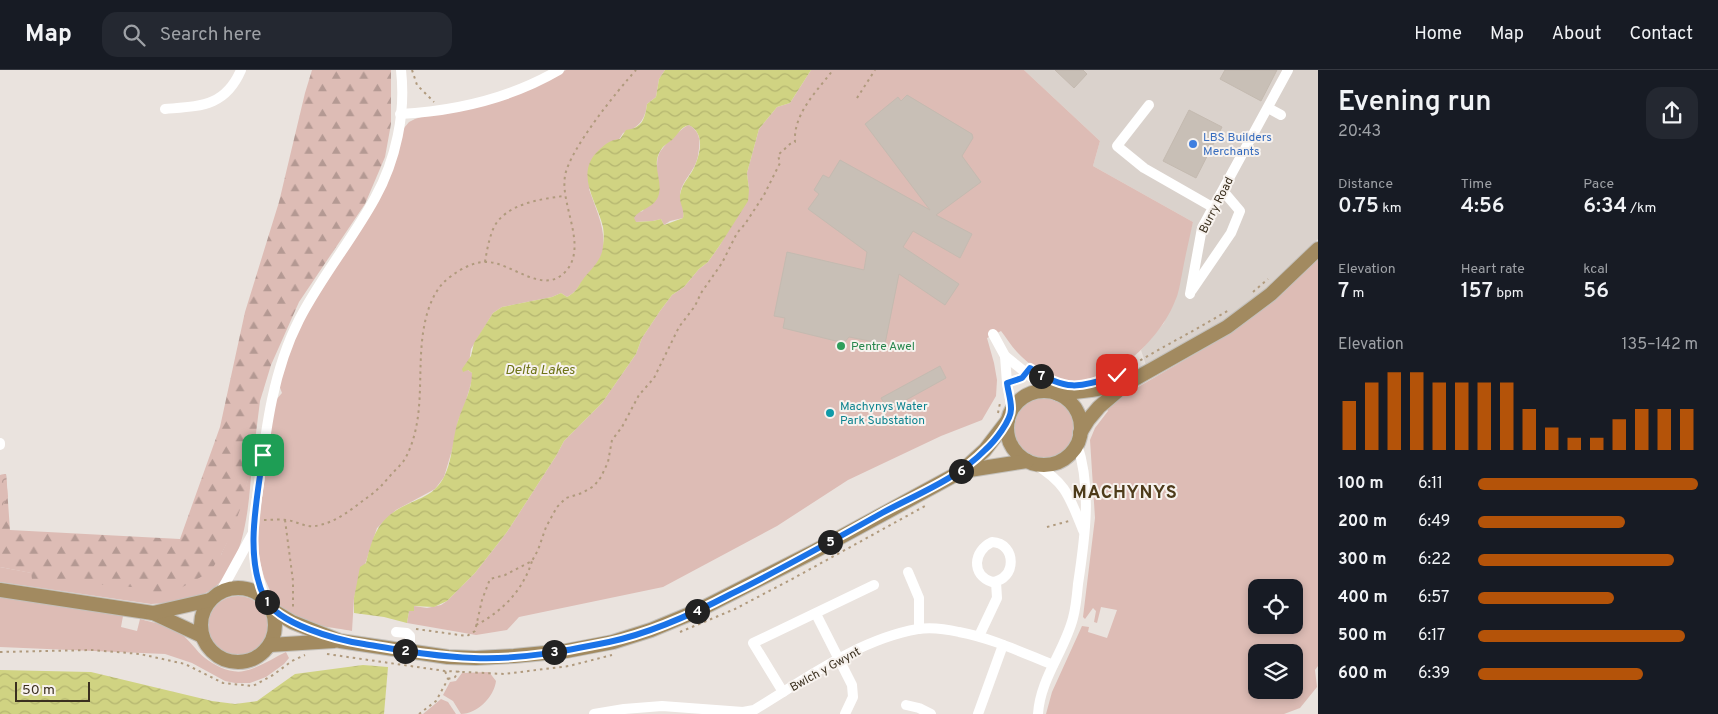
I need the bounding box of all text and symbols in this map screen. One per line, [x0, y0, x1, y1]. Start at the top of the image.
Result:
search box [102, 12, 452, 57]
text: Map [25, 20, 72, 50]
icon: search [120, 21, 148, 49]
text: Search here [160, 23, 261, 47]
text: Home [1414, 23, 1462, 46]
text: Map [1490, 23, 1524, 46]
text: About [1552, 23, 1601, 46]
text: Contact [1629, 23, 1693, 46]
text: Evening run [1338, 85, 1492, 121]
button: share [1646, 87, 1698, 139]
text: 20:43 [1338, 122, 1381, 142]
place label: LBS Builders Merchants [1203, 130, 1272, 160]
marker: LBS Builders Merchants [1187, 138, 1199, 150]
street label: Burry Road [1196, 175, 1238, 236]
text: Distance [1338, 176, 1393, 193]
text: Time [1461, 176, 1492, 193]
text: Pace [1583, 176, 1614, 193]
text: 0.75 [1338, 193, 1379, 220]
text: 4:56 [1461, 193, 1505, 220]
text: 6:34 [1583, 193, 1627, 220]
text: km [1379, 200, 1402, 217]
text: /km [1627, 200, 1656, 217]
text: Elevation [1338, 261, 1396, 278]
text: Heart rate [1461, 261, 1525, 278]
text: kcal [1583, 261, 1608, 278]
text: 7 [1338, 278, 1349, 305]
text: 157 [1461, 278, 1493, 305]
text: 56 [1583, 278, 1609, 305]
text: m [1349, 285, 1364, 302]
text: bpm [1493, 285, 1524, 302]
text: Elevation [1338, 335, 1404, 355]
text: 135–142 m [1622, 335, 1698, 355]
place label: Pentre Awel [851, 339, 915, 355]
marker: Pentre Awel [835, 340, 847, 352]
pin [1096, 354, 1138, 396]
icon: check [1103, 361, 1131, 389]
water label: Delta Lakes [505, 362, 576, 379]
pin: 7 [1028, 364, 1054, 388]
text: 7 [1038, 368, 1045, 385]
place label: Machynys Water Park Substation [840, 399, 928, 429]
marker: Machynys Water Park Substation [824, 407, 836, 419]
pin [242, 434, 284, 476]
icon: arrive [249, 441, 277, 469]
pin: 6 [948, 458, 974, 484]
text: 6 [957, 463, 966, 480]
text: 100 m [1338, 474, 1384, 494]
text: 6:11 [1418, 474, 1443, 494]
district label: MACHYNYS [1072, 482, 1178, 505]
text: 200 m [1338, 512, 1387, 532]
text: 6:49 [1418, 512, 1450, 532]
pin: 5 [818, 530, 842, 554]
text: 5 [826, 534, 835, 551]
text: 300 m [1338, 550, 1386, 570]
text: 6:22 [1418, 550, 1451, 570]
map controls [1248, 579, 1303, 699]
button: locate [1248, 579, 1303, 634]
text: 400 m [1338, 588, 1387, 608]
text: 6:57 [1418, 588, 1449, 608]
pin: 1 [254, 590, 280, 614]
text: 1 [265, 594, 270, 611]
pin: 4 [684, 598, 710, 624]
text: 4 [693, 603, 702, 620]
text: 500 m [1338, 626, 1387, 646]
text: 6:17 [1418, 626, 1445, 646]
pin: 2 [392, 638, 418, 664]
pin: 3 [542, 640, 566, 664]
text: 2 [401, 643, 410, 660]
text: 3 [550, 644, 559, 661]
street label: Bwlch y Gwynt [787, 644, 864, 696]
button: layers [1248, 644, 1303, 699]
text: 600 m [1338, 664, 1387, 684]
text: 6:39 [1418, 664, 1450, 684]
scale bar [15, 679, 90, 702]
text: 50 m [22, 682, 55, 699]

